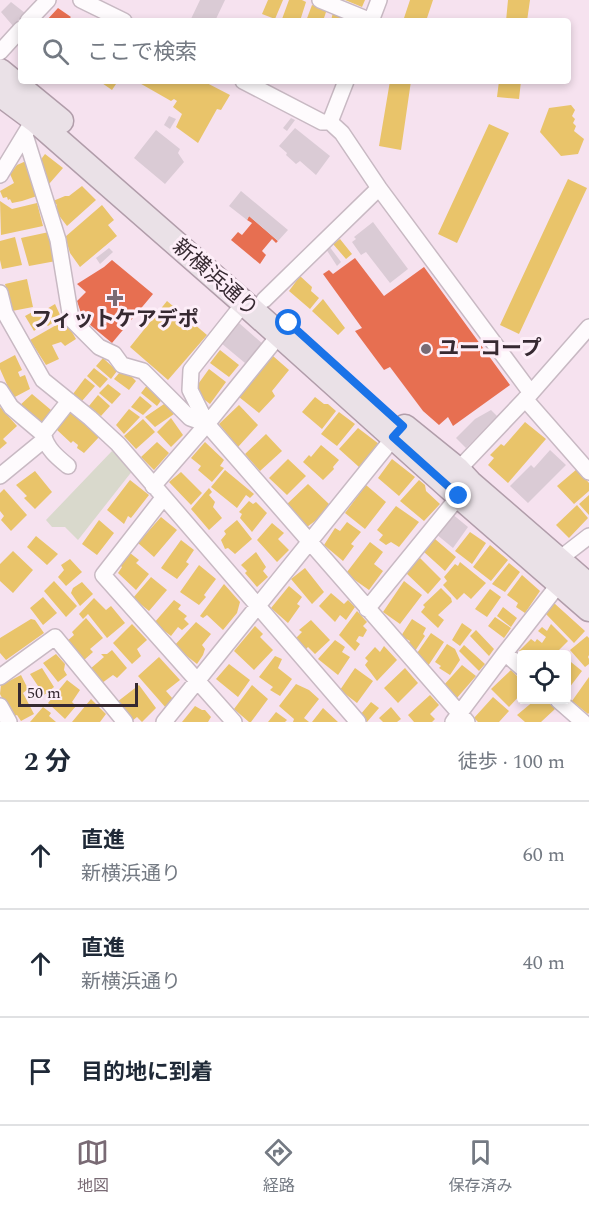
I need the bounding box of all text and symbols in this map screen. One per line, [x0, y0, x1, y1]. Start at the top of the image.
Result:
search box [18, 18, 571, 84]
icon: search [39, 35, 72, 68]
text: ここで検索 [87, 36, 197, 69]
street label: 新横浜通り [165, 231, 265, 325]
marker: フィットケアデポ [108, 291, 122, 305]
place label: フィットケアデポ [31, 304, 199, 336]
route start [275, 309, 301, 335]
place label: ユーコープ [438, 333, 542, 365]
marker: ユーコープ [419, 342, 433, 356]
route end [445, 482, 471, 508]
map controls [517, 650, 571, 704]
button: locate [517, 650, 571, 704]
scale bar [18, 680, 138, 708]
text: 50 m [27, 681, 61, 705]
text: 2 分 [24, 742, 71, 782]
text: 徒歩 · 100 m [458, 747, 565, 777]
text: 直進 [81, 824, 125, 857]
icon: ahead [24, 839, 57, 872]
text: 60 m [523, 840, 565, 870]
text: 新横浜通り [81, 859, 181, 889]
text: 直進 [81, 932, 125, 965]
icon: ahead [24, 947, 57, 980]
text: 40 m [523, 948, 565, 978]
text: 新横浜通り [81, 967, 181, 997]
icon: arrive [24, 1055, 57, 1088]
text: 目的地に到着 [81, 1056, 213, 1089]
tab: 地図 [76, 1136, 109, 1198]
tab: 経路 [262, 1136, 295, 1198]
tab: 保存済み [448, 1136, 512, 1198]

